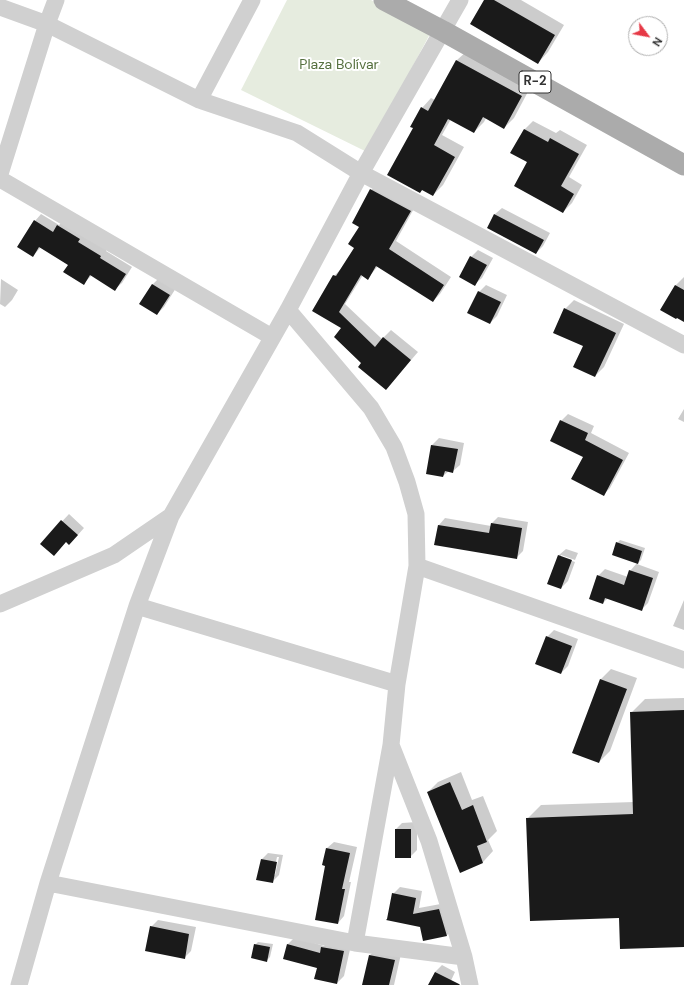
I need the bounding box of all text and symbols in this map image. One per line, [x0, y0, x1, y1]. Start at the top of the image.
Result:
north arrow [628, 16, 668, 56]
text: N [649, 35, 665, 49]
park label: Plaza Bolívar [299, 57, 379, 73]
road number: R-2 [519, 71, 551, 93]

